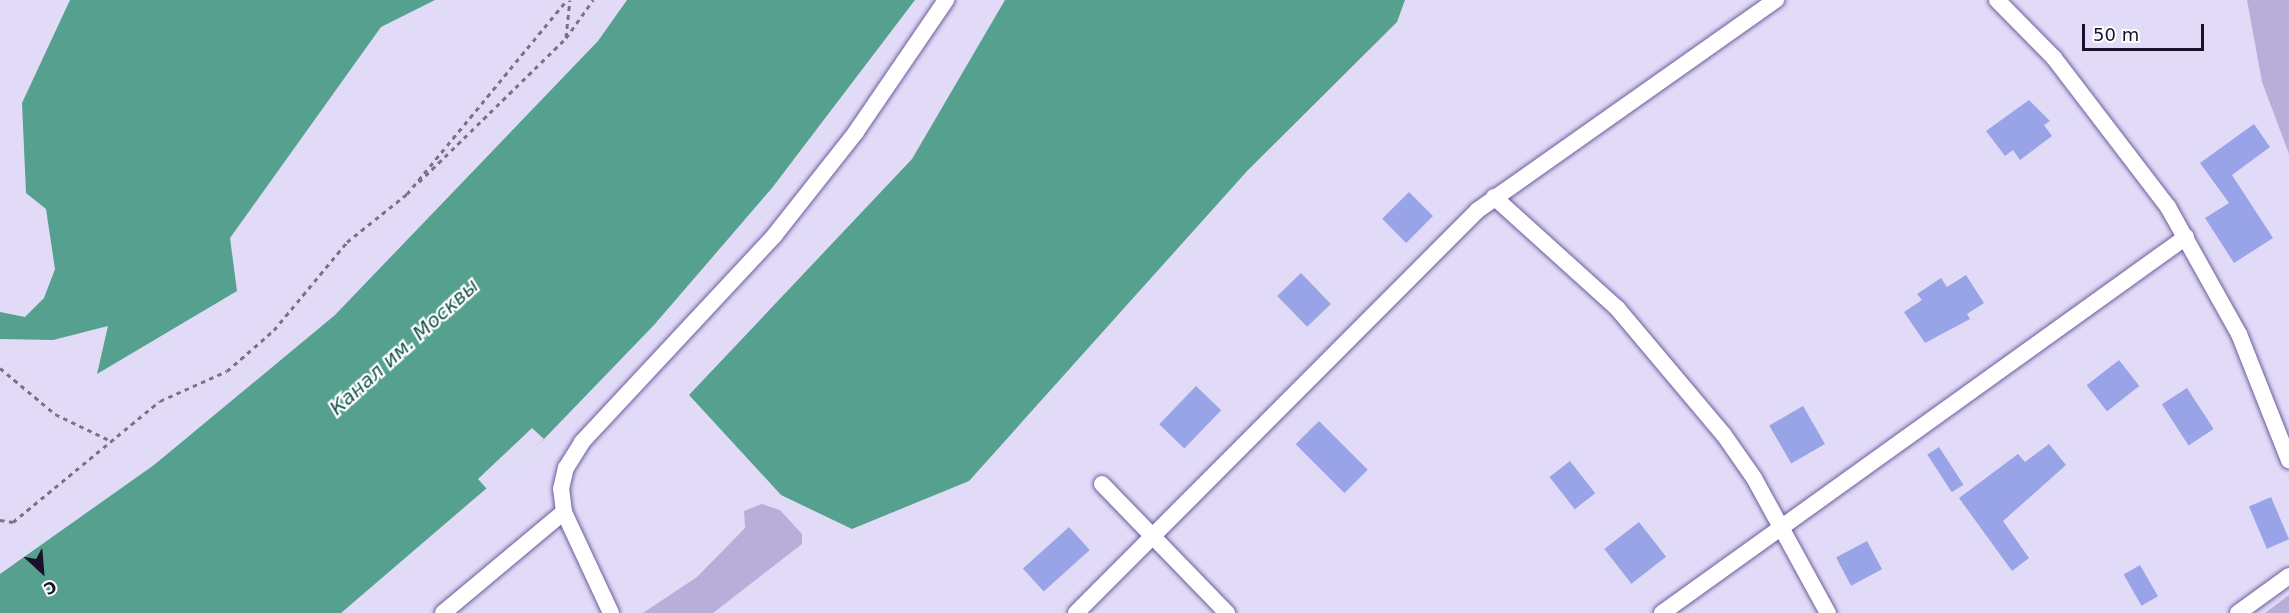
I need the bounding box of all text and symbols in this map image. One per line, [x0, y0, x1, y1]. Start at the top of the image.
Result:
scale bar [2085, 12, 2206, 50]
text: 50 m [2093, 24, 2139, 45]
water label: Канал им. Москвы [325, 274, 483, 420]
north arrow [12, 541, 72, 601]
text: С [41, 577, 60, 599]

